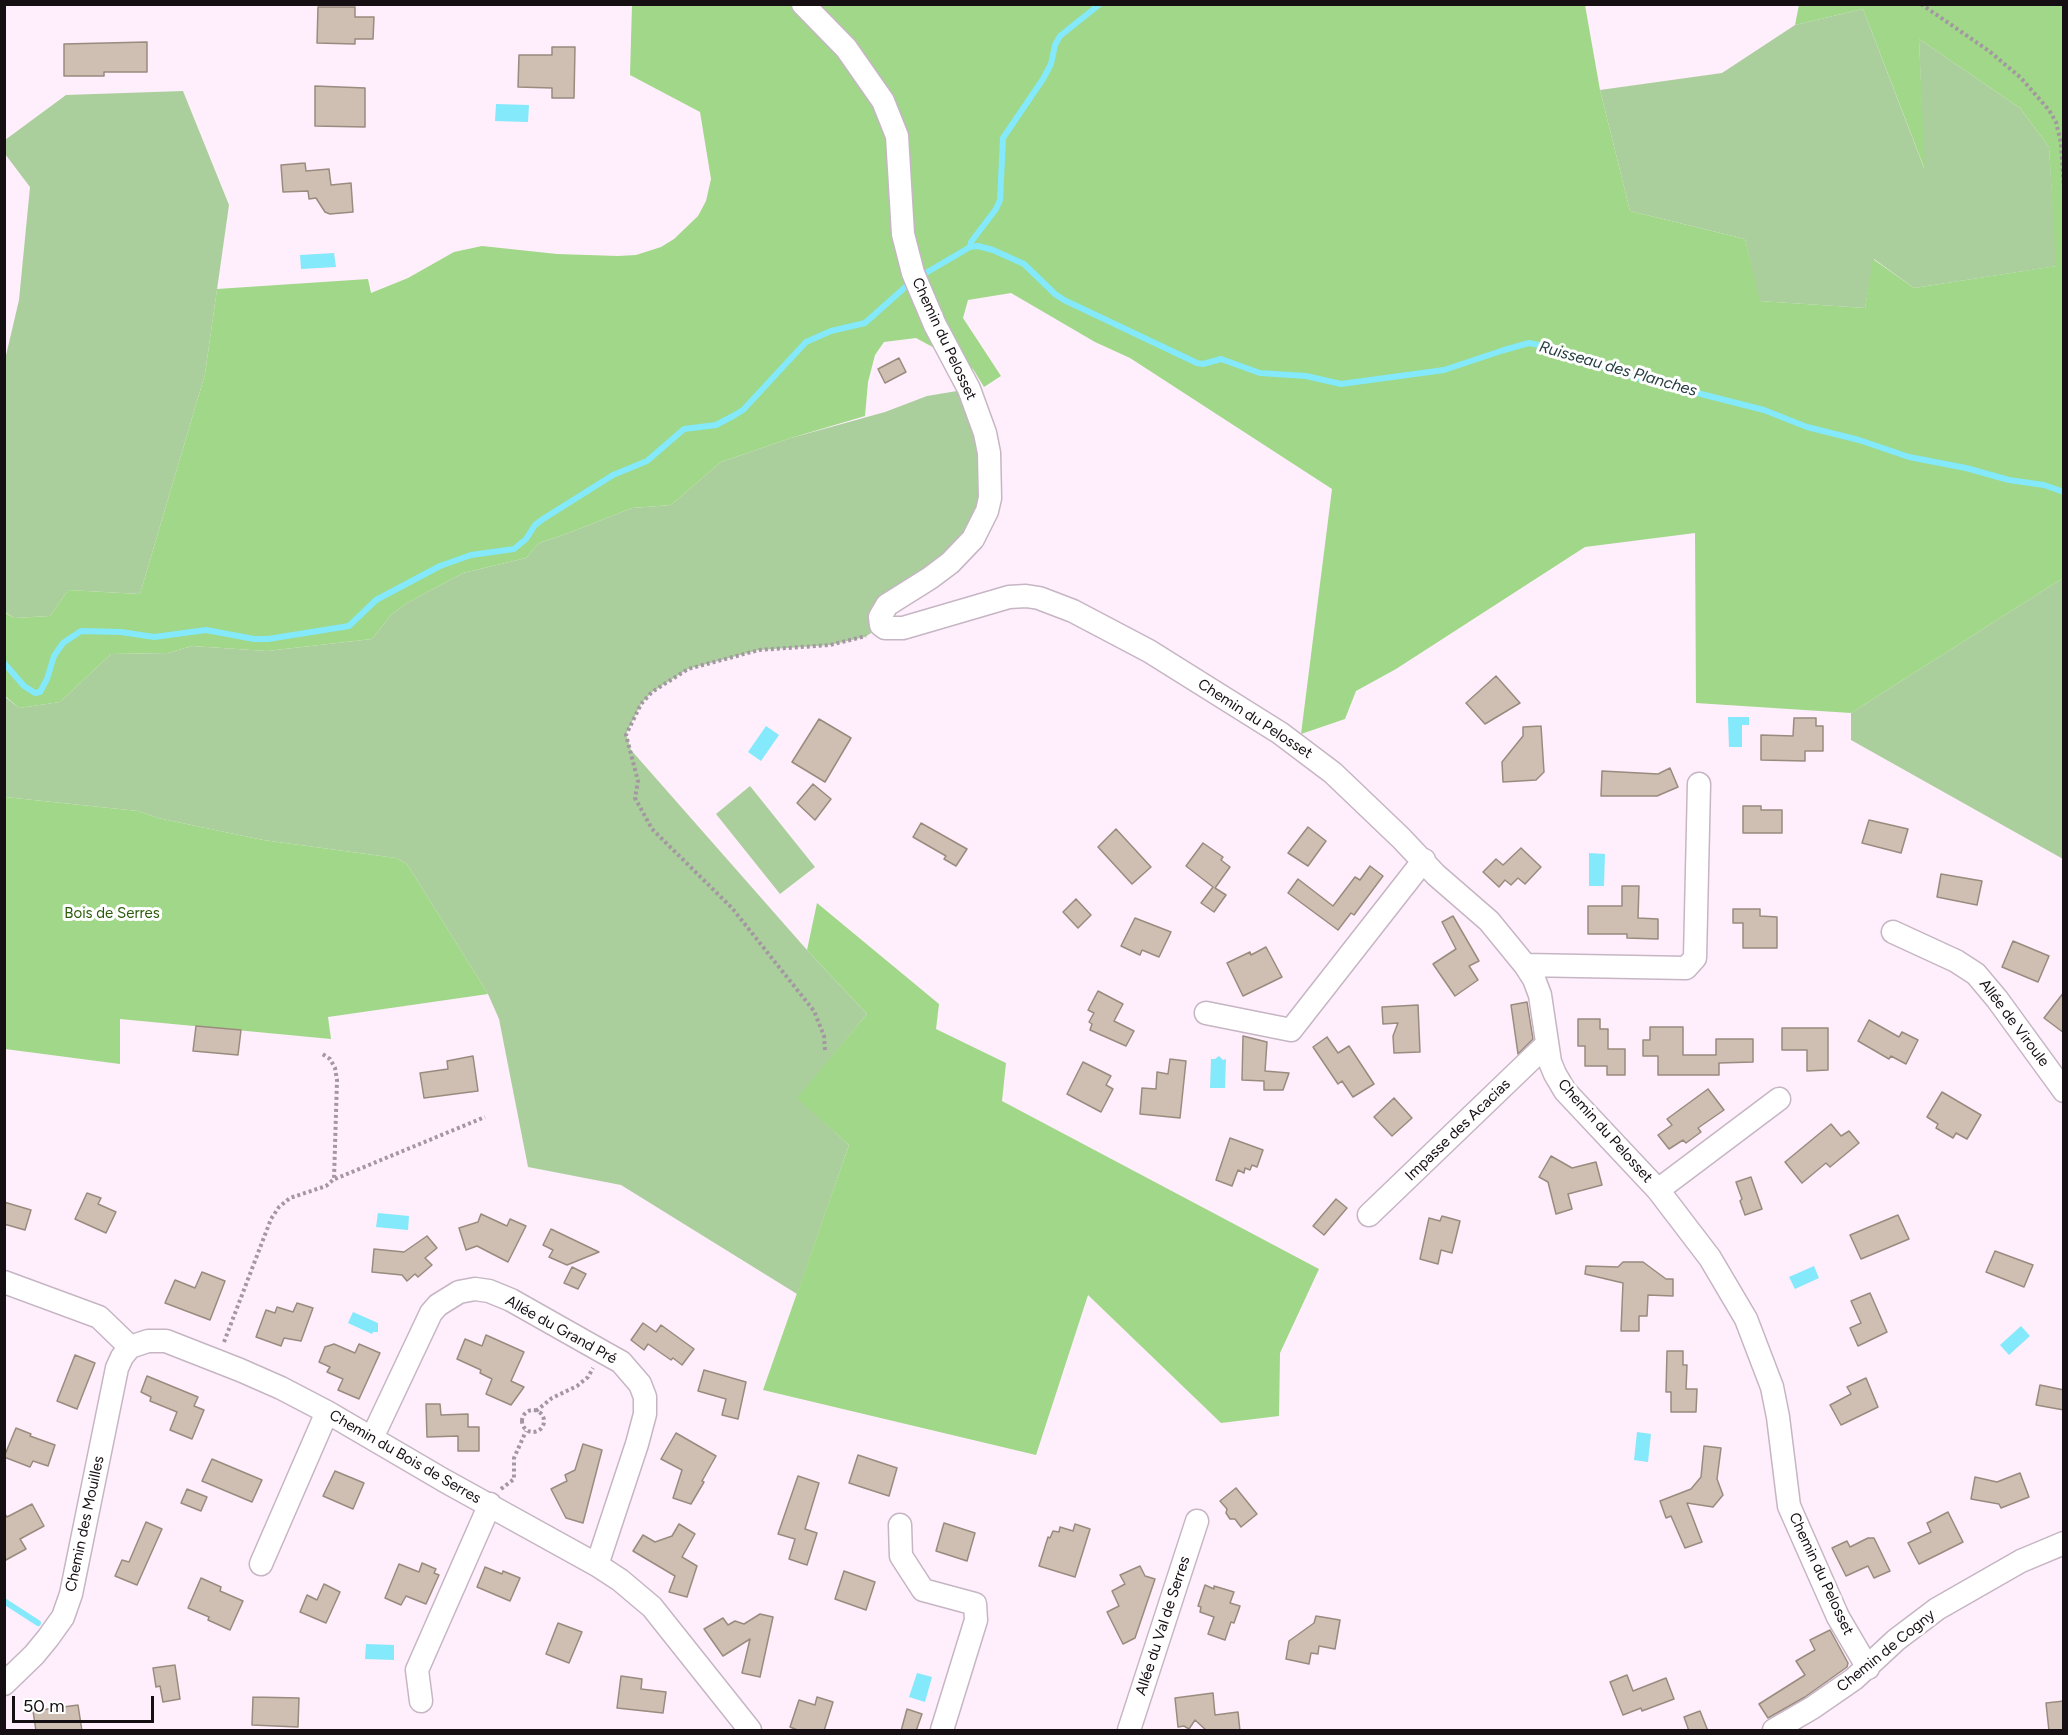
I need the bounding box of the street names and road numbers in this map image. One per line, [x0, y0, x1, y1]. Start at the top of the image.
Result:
street label: Chemin du Pelosset [908, 275, 980, 403]
street label: Chemin du Pelosset [1194, 675, 1316, 763]
street label: Allée de Viroule [1975, 976, 2053, 1070]
street label: Impasse des Acacias [1402, 1075, 1514, 1185]
street label: Chemin du Pelosset [1554, 1076, 1656, 1186]
street label: Allée du Grand Pré [502, 1292, 620, 1368]
street label: Chemin du Bois de Serres [326, 1406, 484, 1508]
street label: Chemin des Mouilles [62, 1454, 108, 1594]
street label: Chemin du Pelosset [1785, 1510, 1857, 1638]
street label: Allée du Val de Serres [1132, 1554, 1194, 1698]
street label: Chemin de Cogny [1833, 1606, 1939, 1696]

